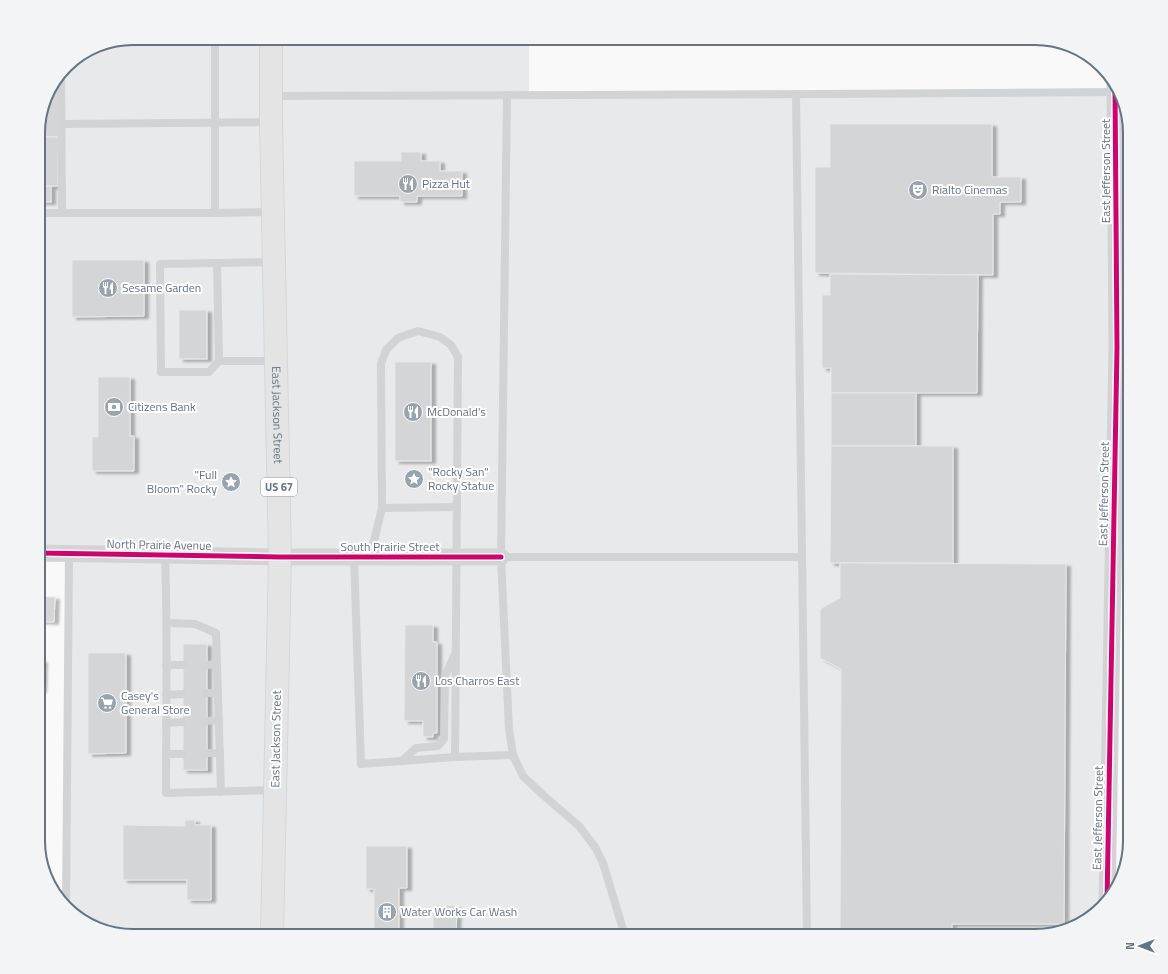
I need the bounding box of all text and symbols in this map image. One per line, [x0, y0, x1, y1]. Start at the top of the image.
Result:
street label: East Jefferson Street [1096, 118, 1115, 223]
restaurant icon: Pizza Hut [397, 173, 419, 195]
place label: Pizza Hut [422, 174, 471, 193]
theatre icon: Rialto Cinemas [907, 179, 929, 201]
place label: Rialto Cinemas [932, 180, 1008, 199]
restaurant icon: Sesame Garden [97, 277, 119, 299]
place label: Sesame Garden [122, 278, 201, 297]
street label: East Jackson Street [267, 366, 288, 465]
bank icon: Citizens Bank [103, 396, 125, 418]
place label: Citizens Bank [128, 397, 196, 416]
restaurant icon: McDonald's [402, 401, 424, 423]
place label: McDonald's [427, 402, 486, 421]
street label: East Jefferson Street [1093, 441, 1114, 546]
place label: "Rocky San" Rocky Statue [428, 462, 494, 495]
place label: "Full Bloom" Rocky [147, 465, 217, 498]
place icon: "Rocky San" Rocky Statue [403, 468, 425, 490]
place icon: "Full Bloom" Rocky [220, 471, 242, 493]
road number: US 67 [261, 478, 297, 496]
street label: North Prairie Avenue [106, 534, 212, 555]
street label: South Prairie Street [341, 537, 440, 556]
restaurant icon: Los Charros East [410, 670, 432, 692]
place label: Los Charros East [435, 671, 520, 690]
place label: Casey's General Store [121, 686, 190, 719]
street label: East Jackson Street [265, 689, 286, 788]
supermarket icon: Casey's General Store [96, 692, 118, 714]
street label: East Jefferson Street [1087, 765, 1108, 870]
building icon: Water Works Car Wash [376, 901, 398, 923]
place label: Water Works Car Wash [401, 902, 517, 921]
north arrow [1120, 926, 1160, 966]
text: N [1122, 942, 1138, 950]

